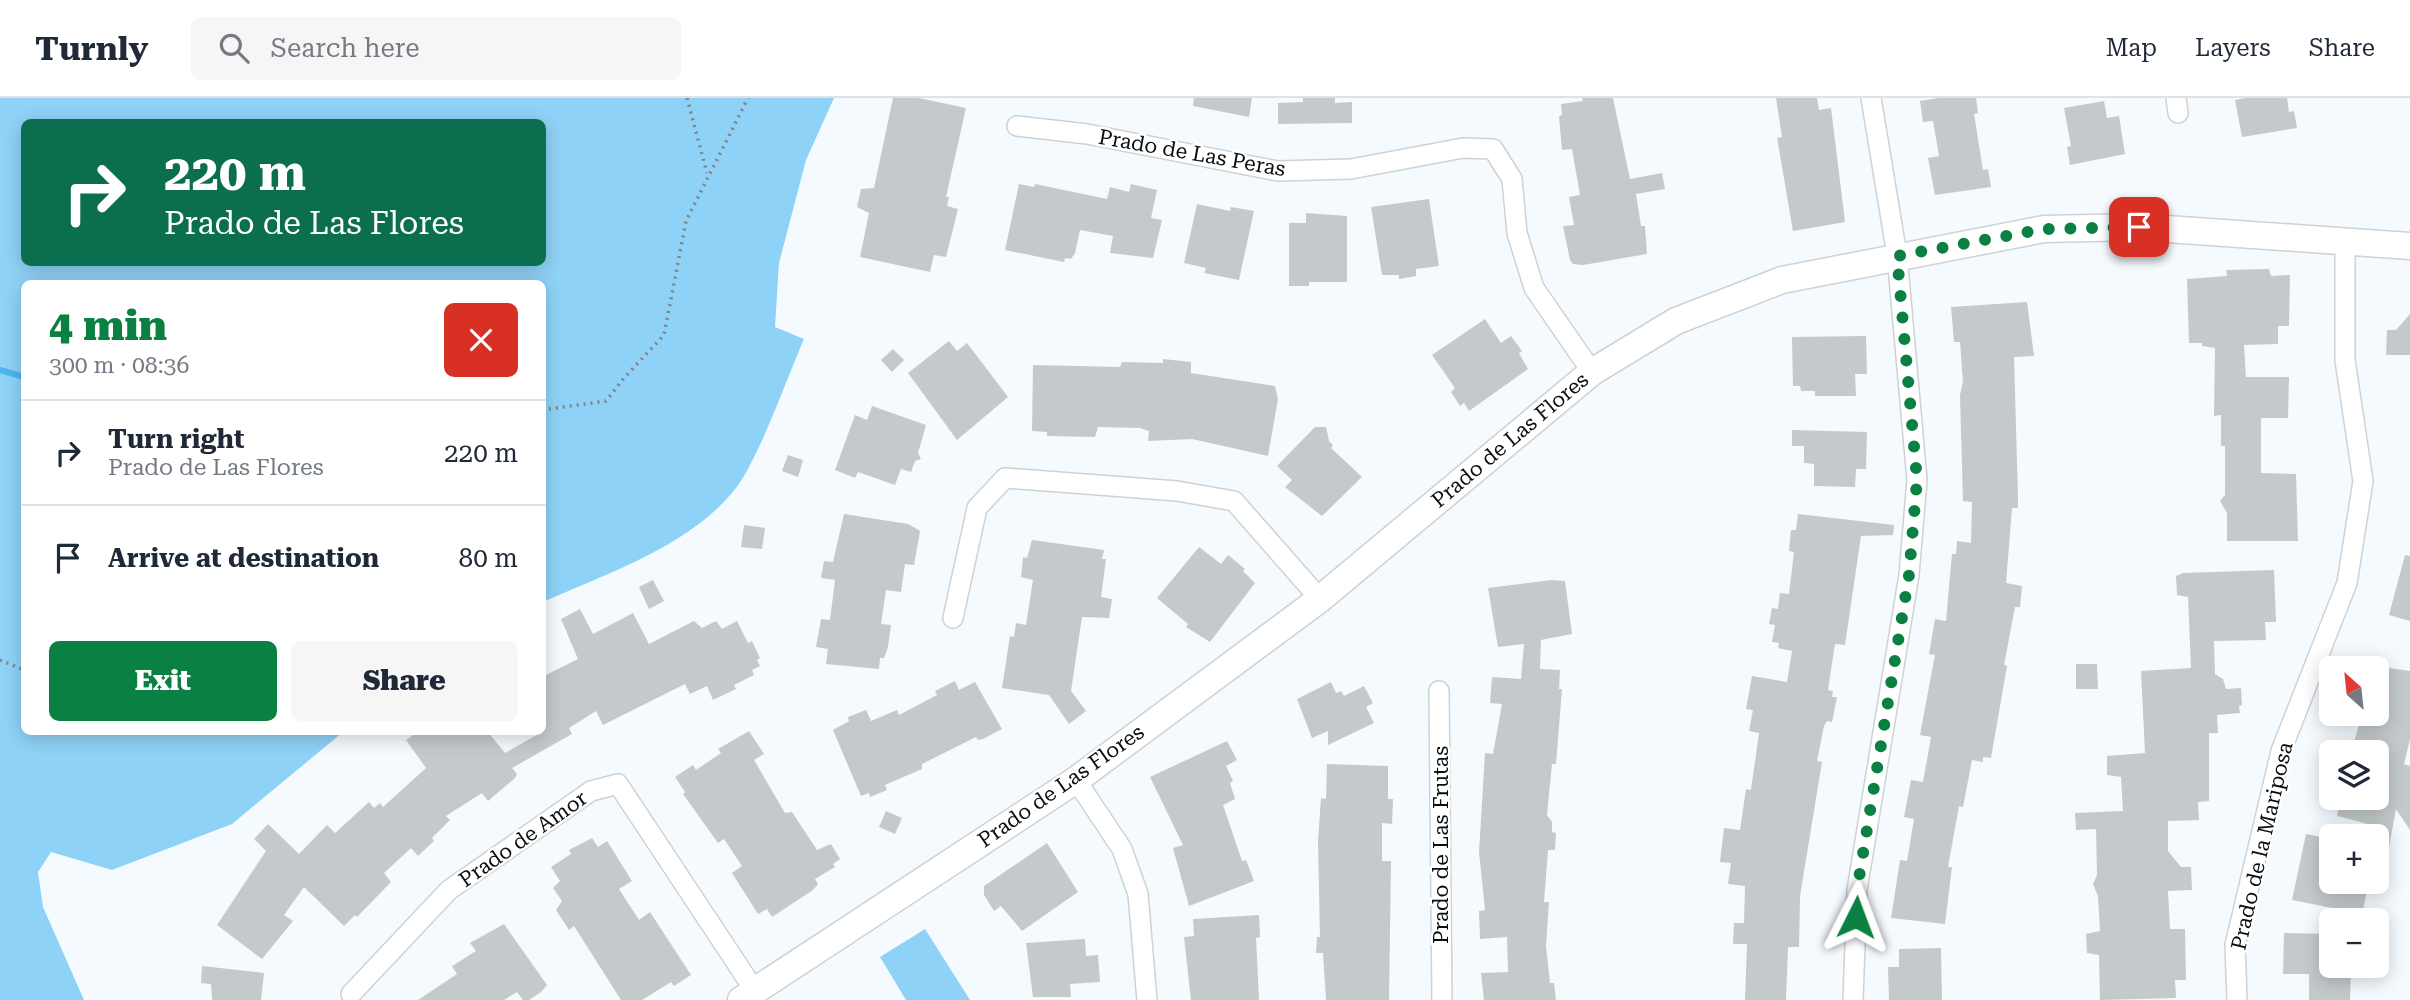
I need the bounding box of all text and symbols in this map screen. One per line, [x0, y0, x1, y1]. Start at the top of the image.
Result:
search box [191, 17, 681, 80]
text: Turnly [35, 29, 149, 68]
icon: search [215, 29, 253, 67]
text: Search here [271, 33, 419, 63]
text: Map [2106, 34, 2157, 62]
text: Layers [2195, 34, 2271, 62]
text: Share [2309, 34, 2375, 62]
street label: Prado de Las Peras [1097, 125, 1287, 181]
text: 220 m [164, 145, 306, 202]
icon: right [49, 147, 140, 238]
pin [2109, 197, 2169, 257]
text: Prado de Las Flores [164, 204, 464, 242]
icon: arrive [2120, 208, 2158, 246]
text: 4 min [49, 301, 167, 350]
button: close [444, 303, 518, 377]
text: 300 m · 08:36 [49, 352, 189, 379]
street label: Prado de Las Flores [1427, 368, 1593, 512]
text: Turn right [108, 424, 244, 454]
icon: right [49, 434, 87, 472]
text: 220 m [444, 438, 518, 468]
text: Prado de Las Flores [108, 454, 324, 481]
icon: arrive [49, 539, 87, 577]
text: Arrive at destination [108, 543, 379, 573]
text: 80 m [459, 543, 518, 573]
button: Exit [49, 641, 277, 721]
button: Share [291, 641, 518, 721]
north arrow [2319, 656, 2389, 726]
map controls [2319, 656, 2389, 978]
street label: Prado de Las Flores [973, 720, 1149, 852]
street label: Prado de la Mariposa [2226, 739, 2298, 952]
button: layers [2319, 740, 2389, 810]
street label: Prado de Las Frutas [1429, 746, 1453, 944]
street label: Prado de Amor [454, 786, 592, 892]
button: + [2319, 824, 2389, 894]
position arrow [1819, 880, 1893, 954]
button: − [2319, 908, 2389, 978]

